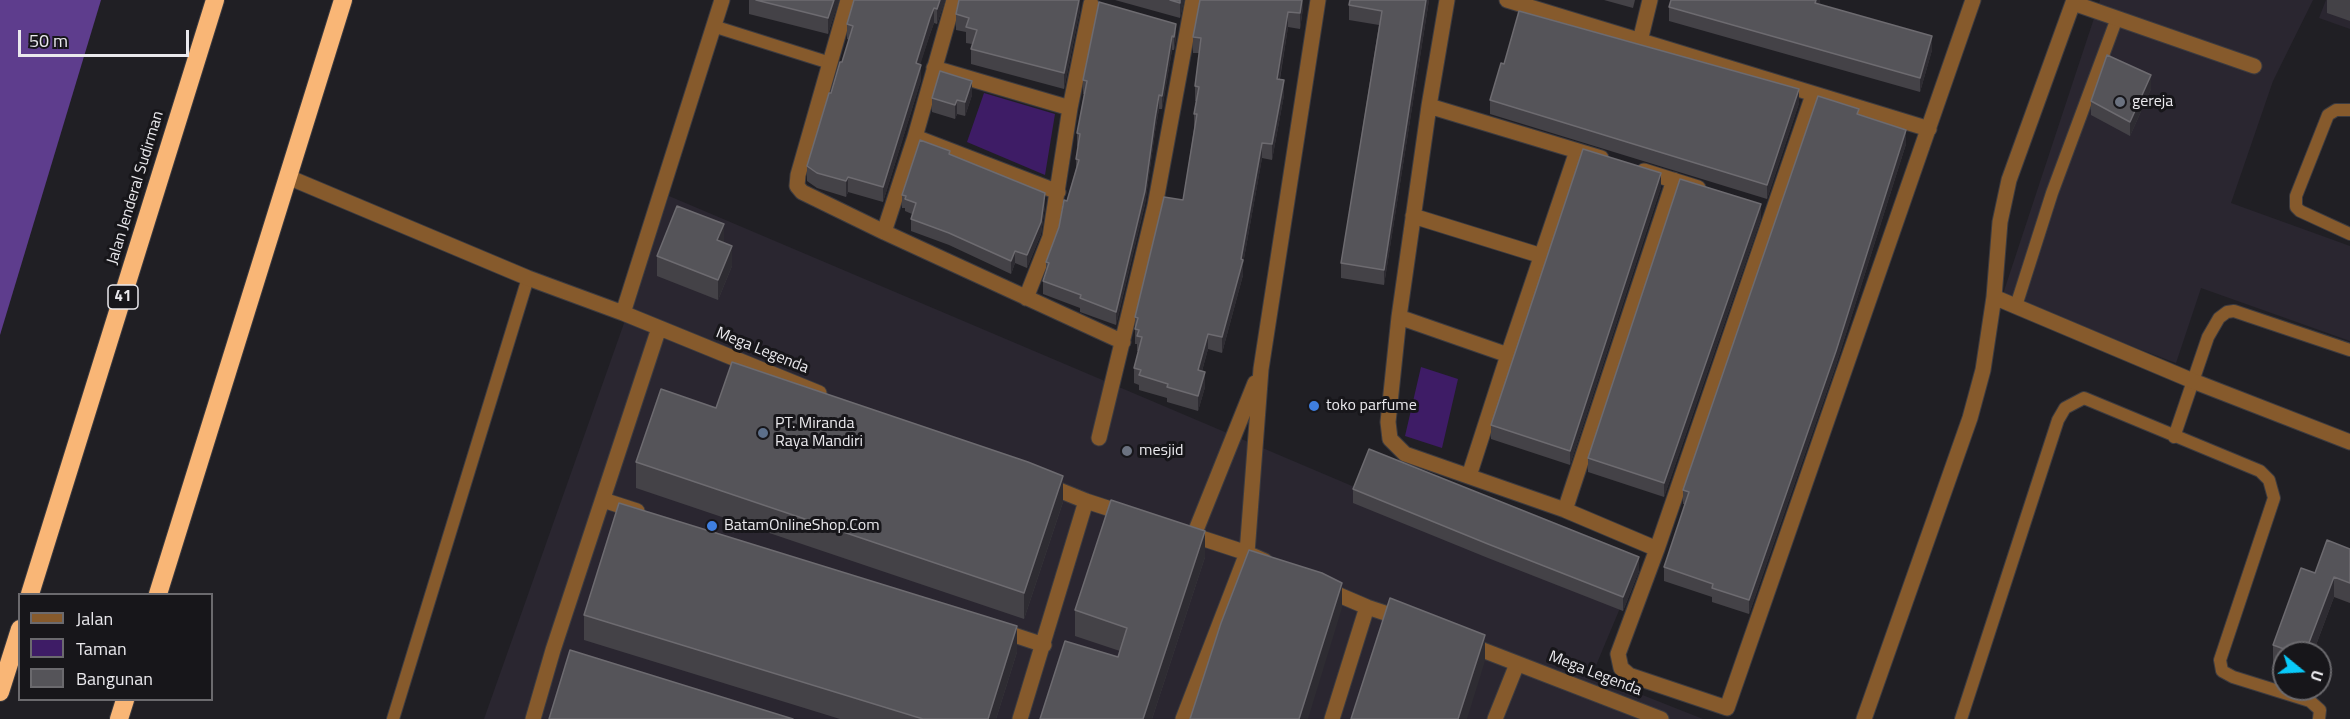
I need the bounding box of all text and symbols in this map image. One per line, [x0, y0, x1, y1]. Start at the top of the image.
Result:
scale bar [21, 18, 192, 56]
text: 50 m [29, 27, 68, 54]
place label: gereja [2132, 92, 2173, 112]
marker: gereja [2113, 95, 2127, 109]
street label: Jalan Jenderal Sudirman [103, 109, 169, 267]
road number: 41 [108, 285, 138, 309]
street label: Mega Legenda [713, 324, 811, 378]
place label: toko parfume [1326, 396, 1417, 416]
marker: toko parfume [1307, 399, 1321, 413]
place label: PT. Miranda Raya Mandiri [775, 414, 863, 452]
marker: PT. Miranda Raya Mandiri [756, 426, 770, 440]
place label: mesjid [1139, 441, 1183, 461]
marker: mesjid [1120, 444, 1134, 458]
place label: BatamOnlineShop.Com [724, 516, 880, 536]
marker: BatamOnlineShop.Com [705, 519, 719, 533]
legend [18, 593, 213, 701]
text: Jalan [76, 605, 113, 632]
text: Taman [76, 635, 127, 662]
north arrow [2272, 641, 2332, 701]
street label: Mega Legenda [1546, 647, 1644, 701]
text: Bangunan [76, 665, 153, 692]
text: U [2304, 667, 2330, 685]

